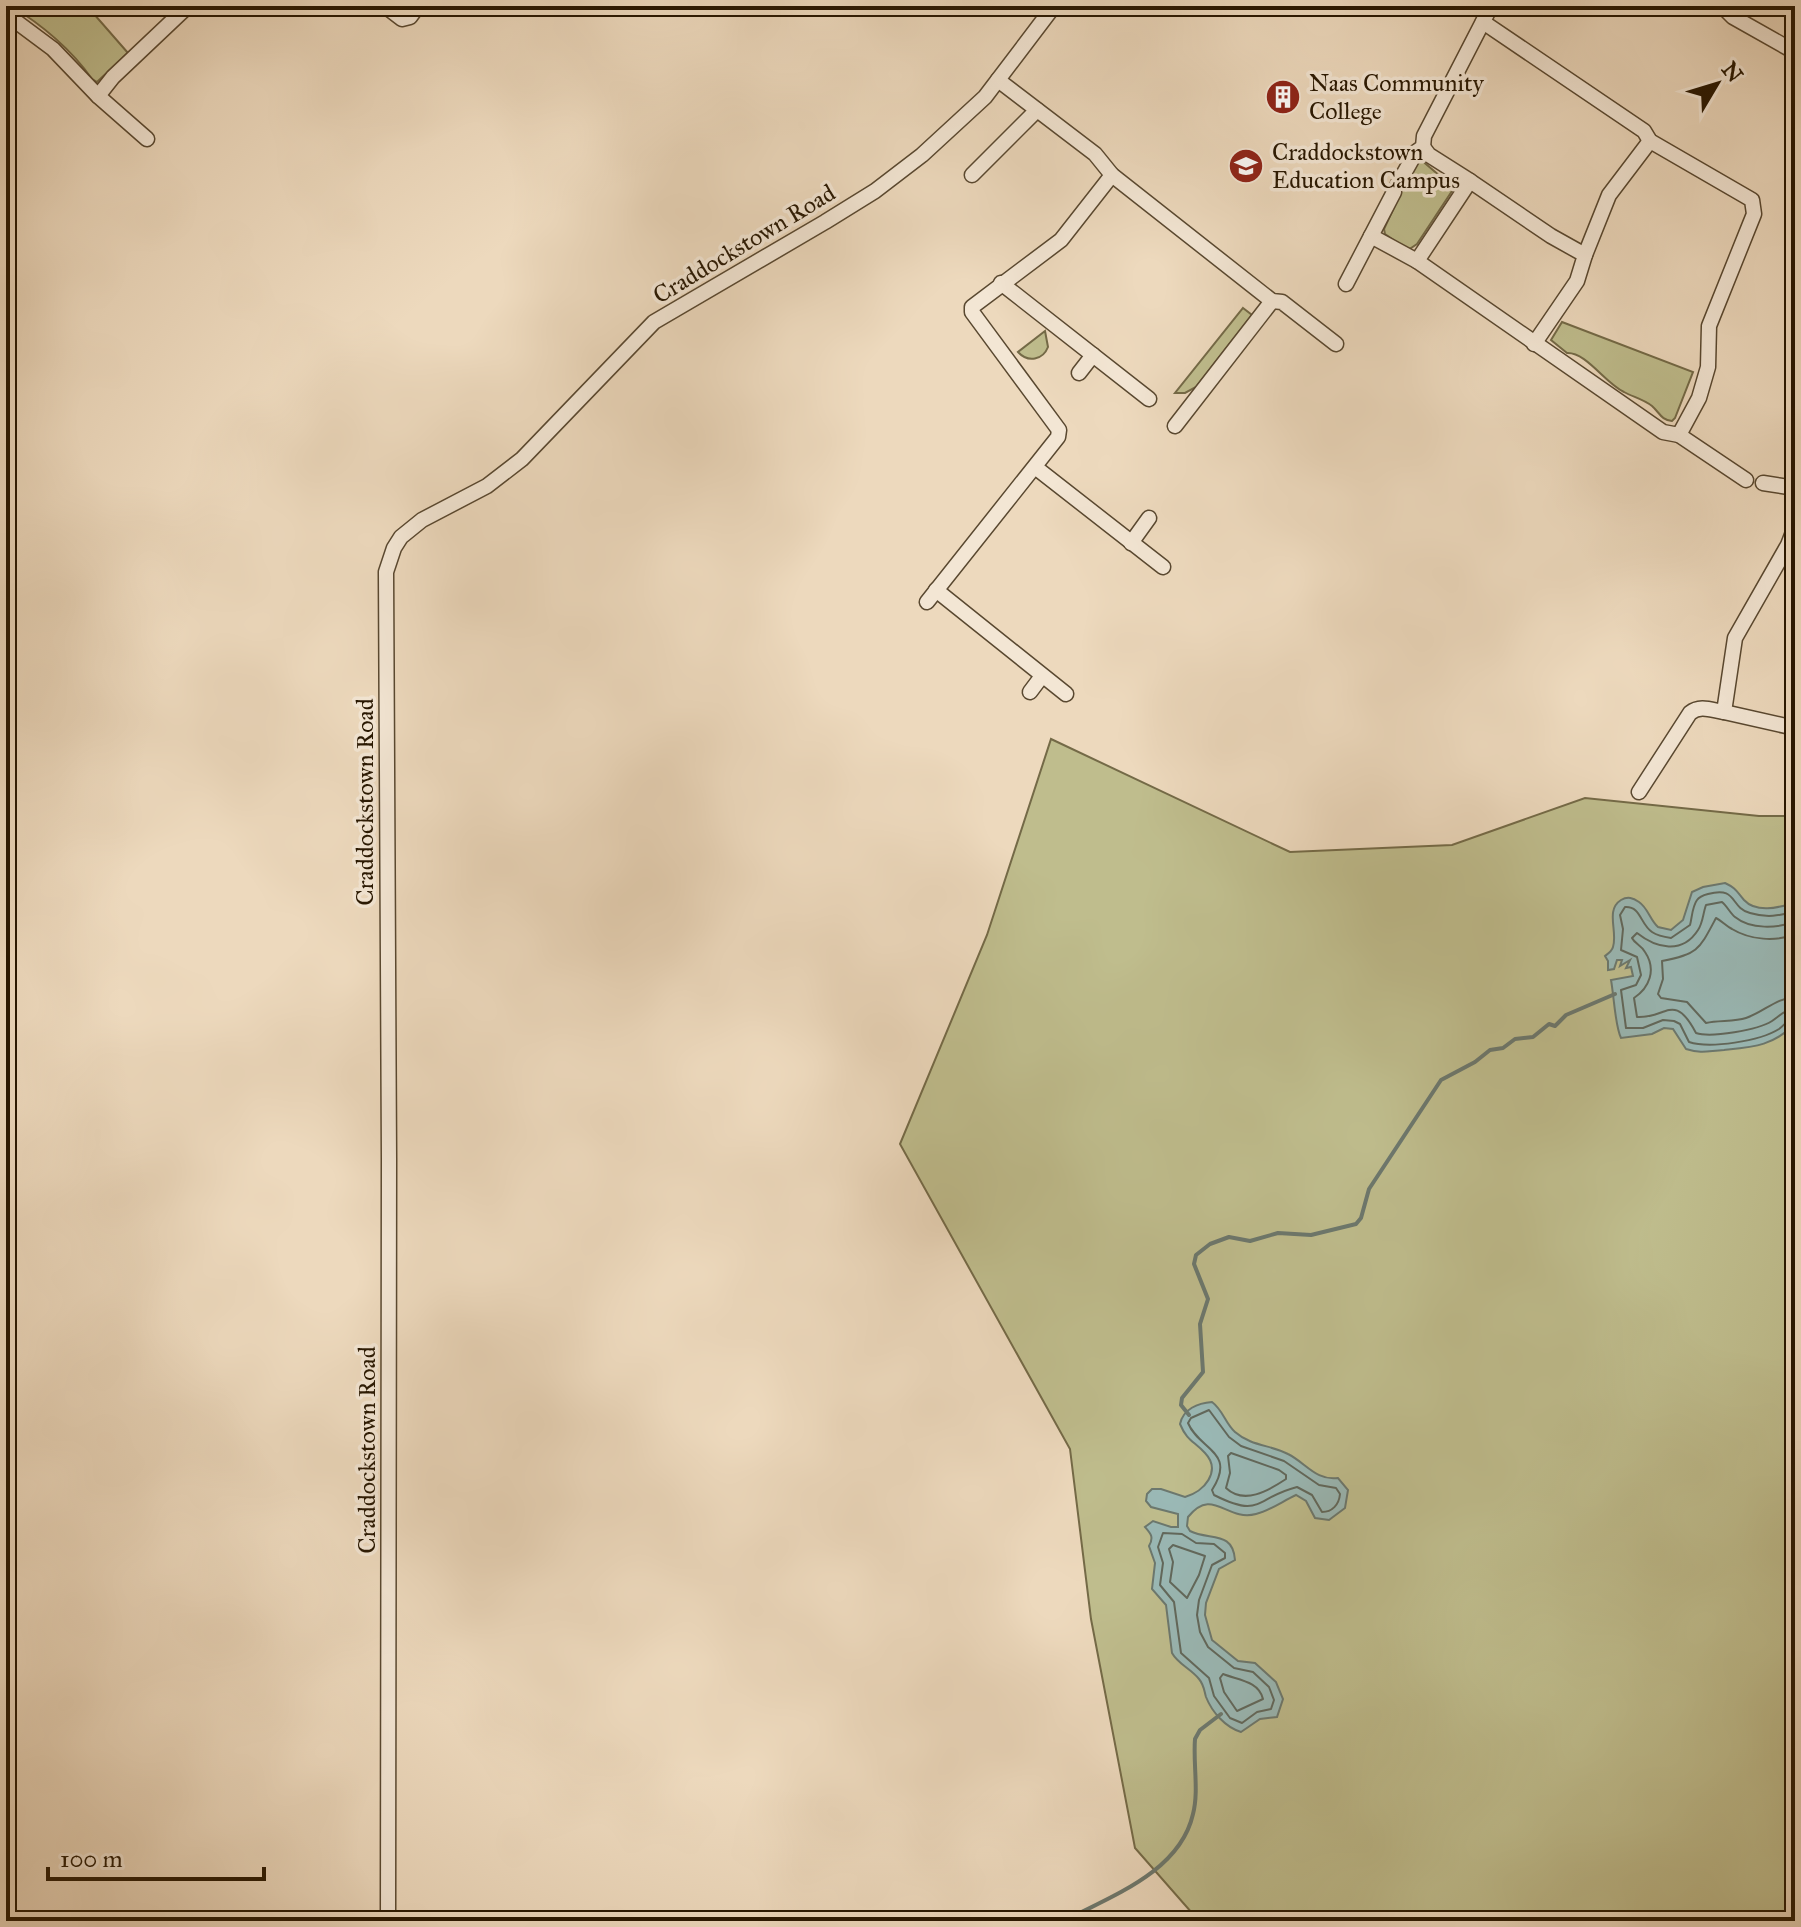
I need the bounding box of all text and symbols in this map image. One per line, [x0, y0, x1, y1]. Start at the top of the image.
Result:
north arrow [1677, 44, 1757, 124]
text: N [1716, 56, 1749, 88]
place label: Naas Community College [1309, 68, 1484, 126]
building icon: Naas Community College [1264, 78, 1302, 116]
place label: Craddockstown Education Campus [1272, 137, 1460, 195]
school or university icon: Craddockstown Education Campus [1227, 147, 1265, 185]
street label: Craddockstown Road [647, 178, 841, 310]
street label: Craddockstown Road [350, 698, 380, 906]
street label: Craddockstown Road [352, 1346, 382, 1554]
scale bar [48, 1831, 264, 1881]
text: 100 m [60, 1844, 123, 1874]

